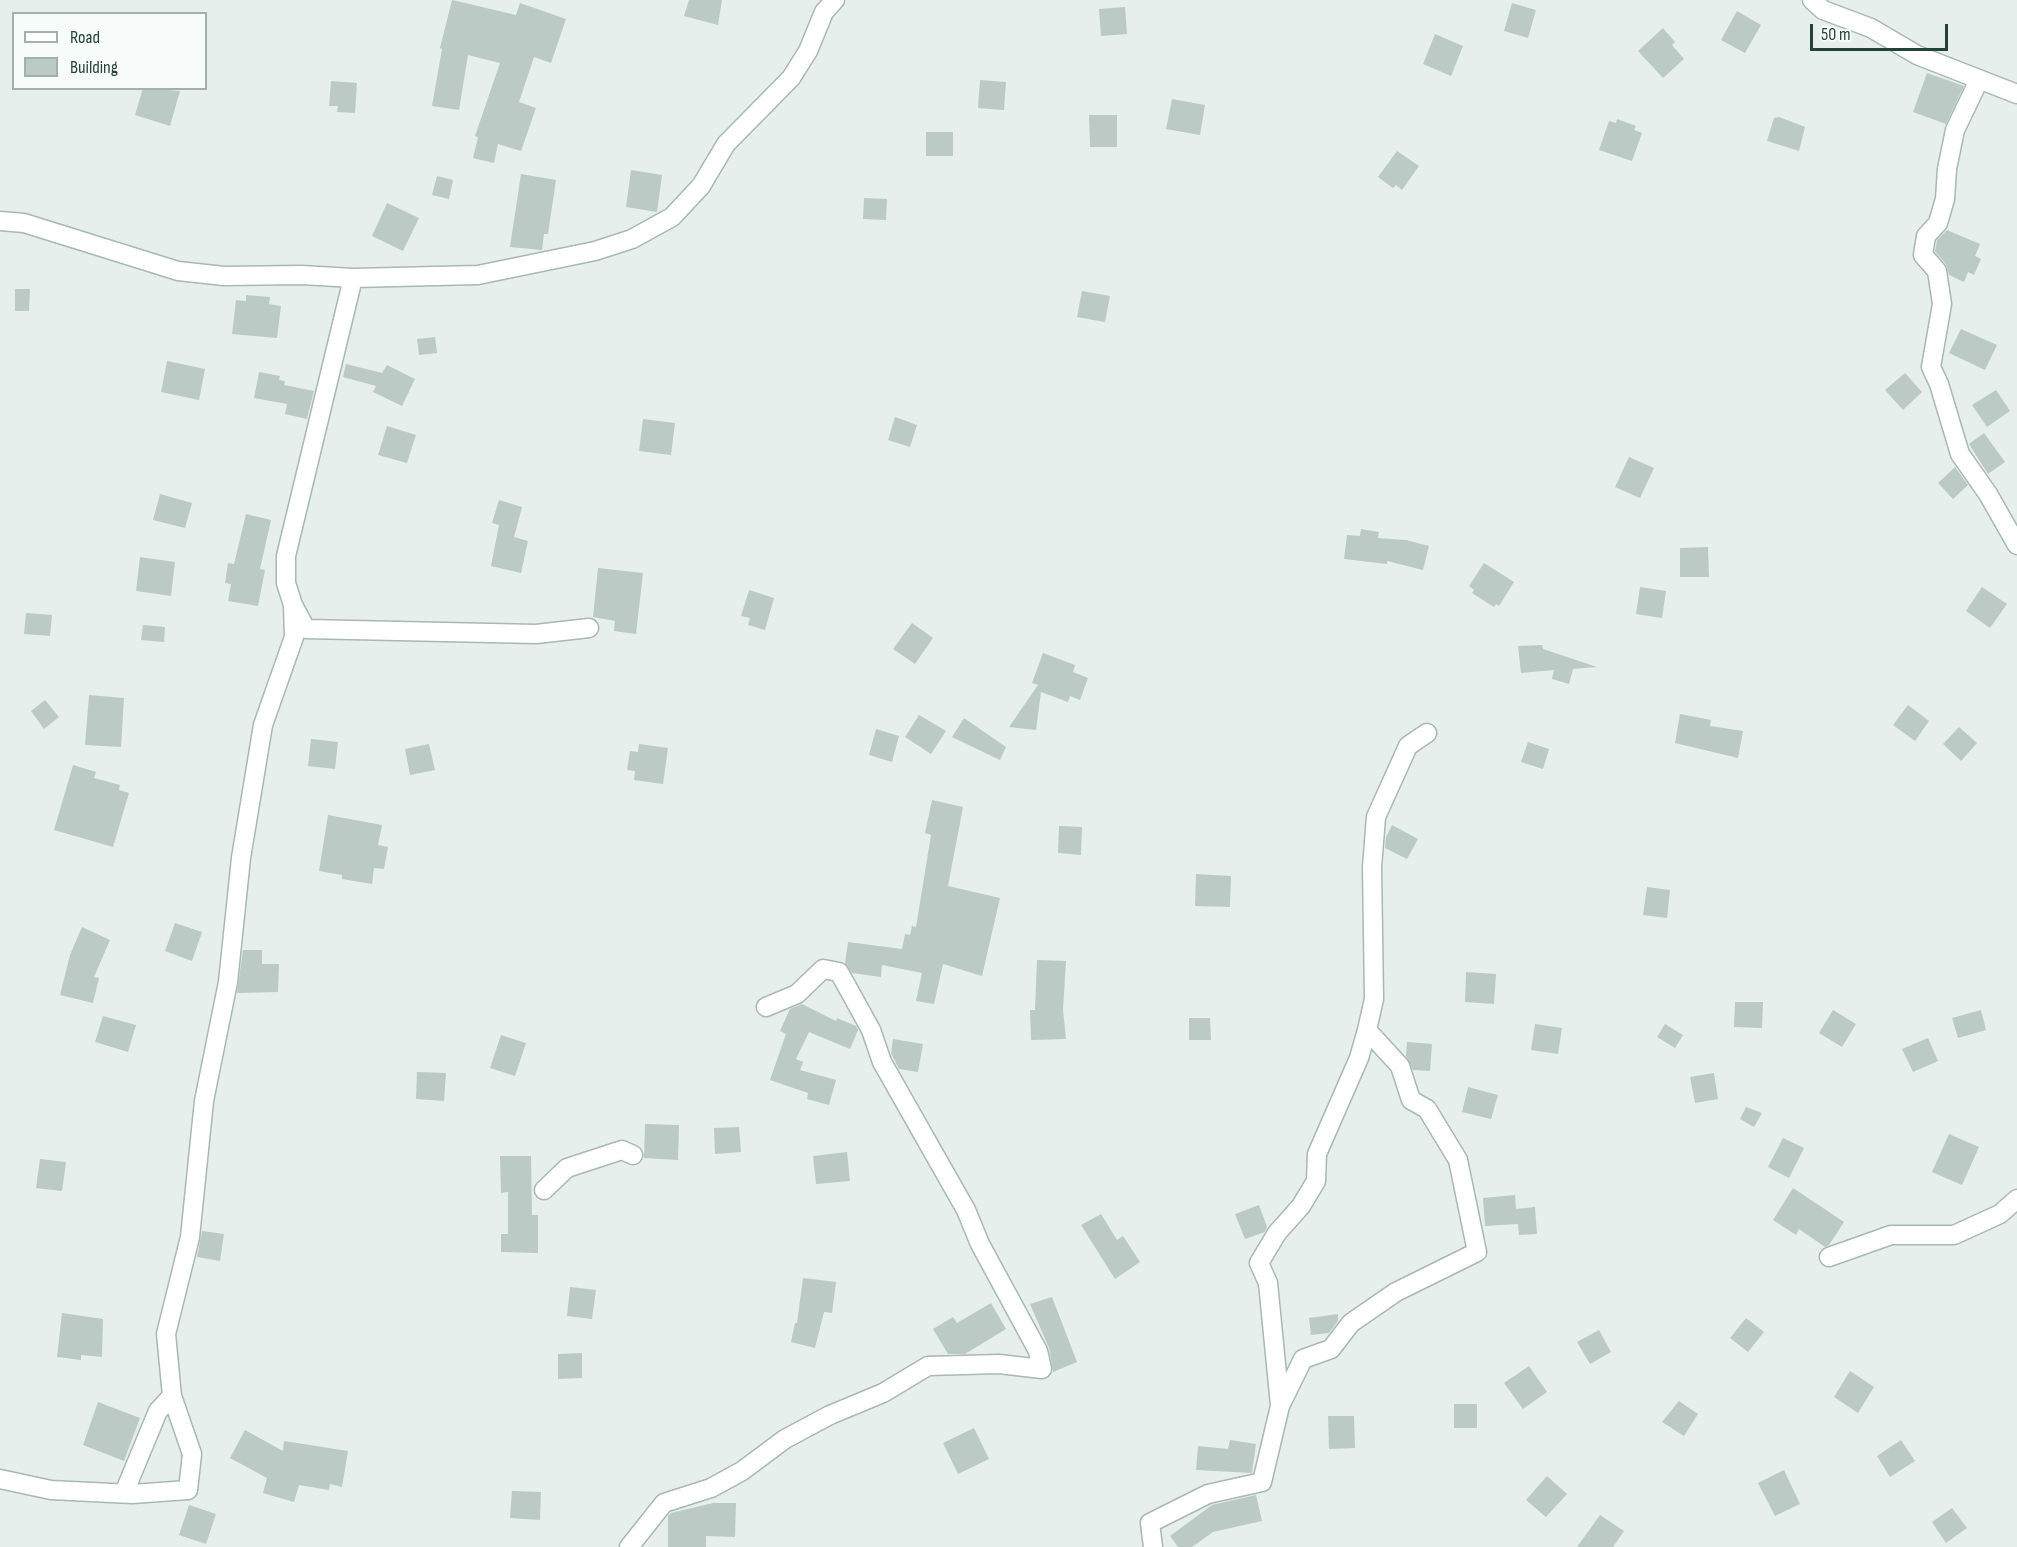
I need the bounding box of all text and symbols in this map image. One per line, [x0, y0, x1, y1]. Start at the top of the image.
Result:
legend [12, 12, 207, 90]
scale bar [1813, 12, 1951, 50]
text: 50 m [1821, 24, 1851, 45]
text: Road [70, 27, 100, 48]
text: Building [70, 57, 118, 78]

